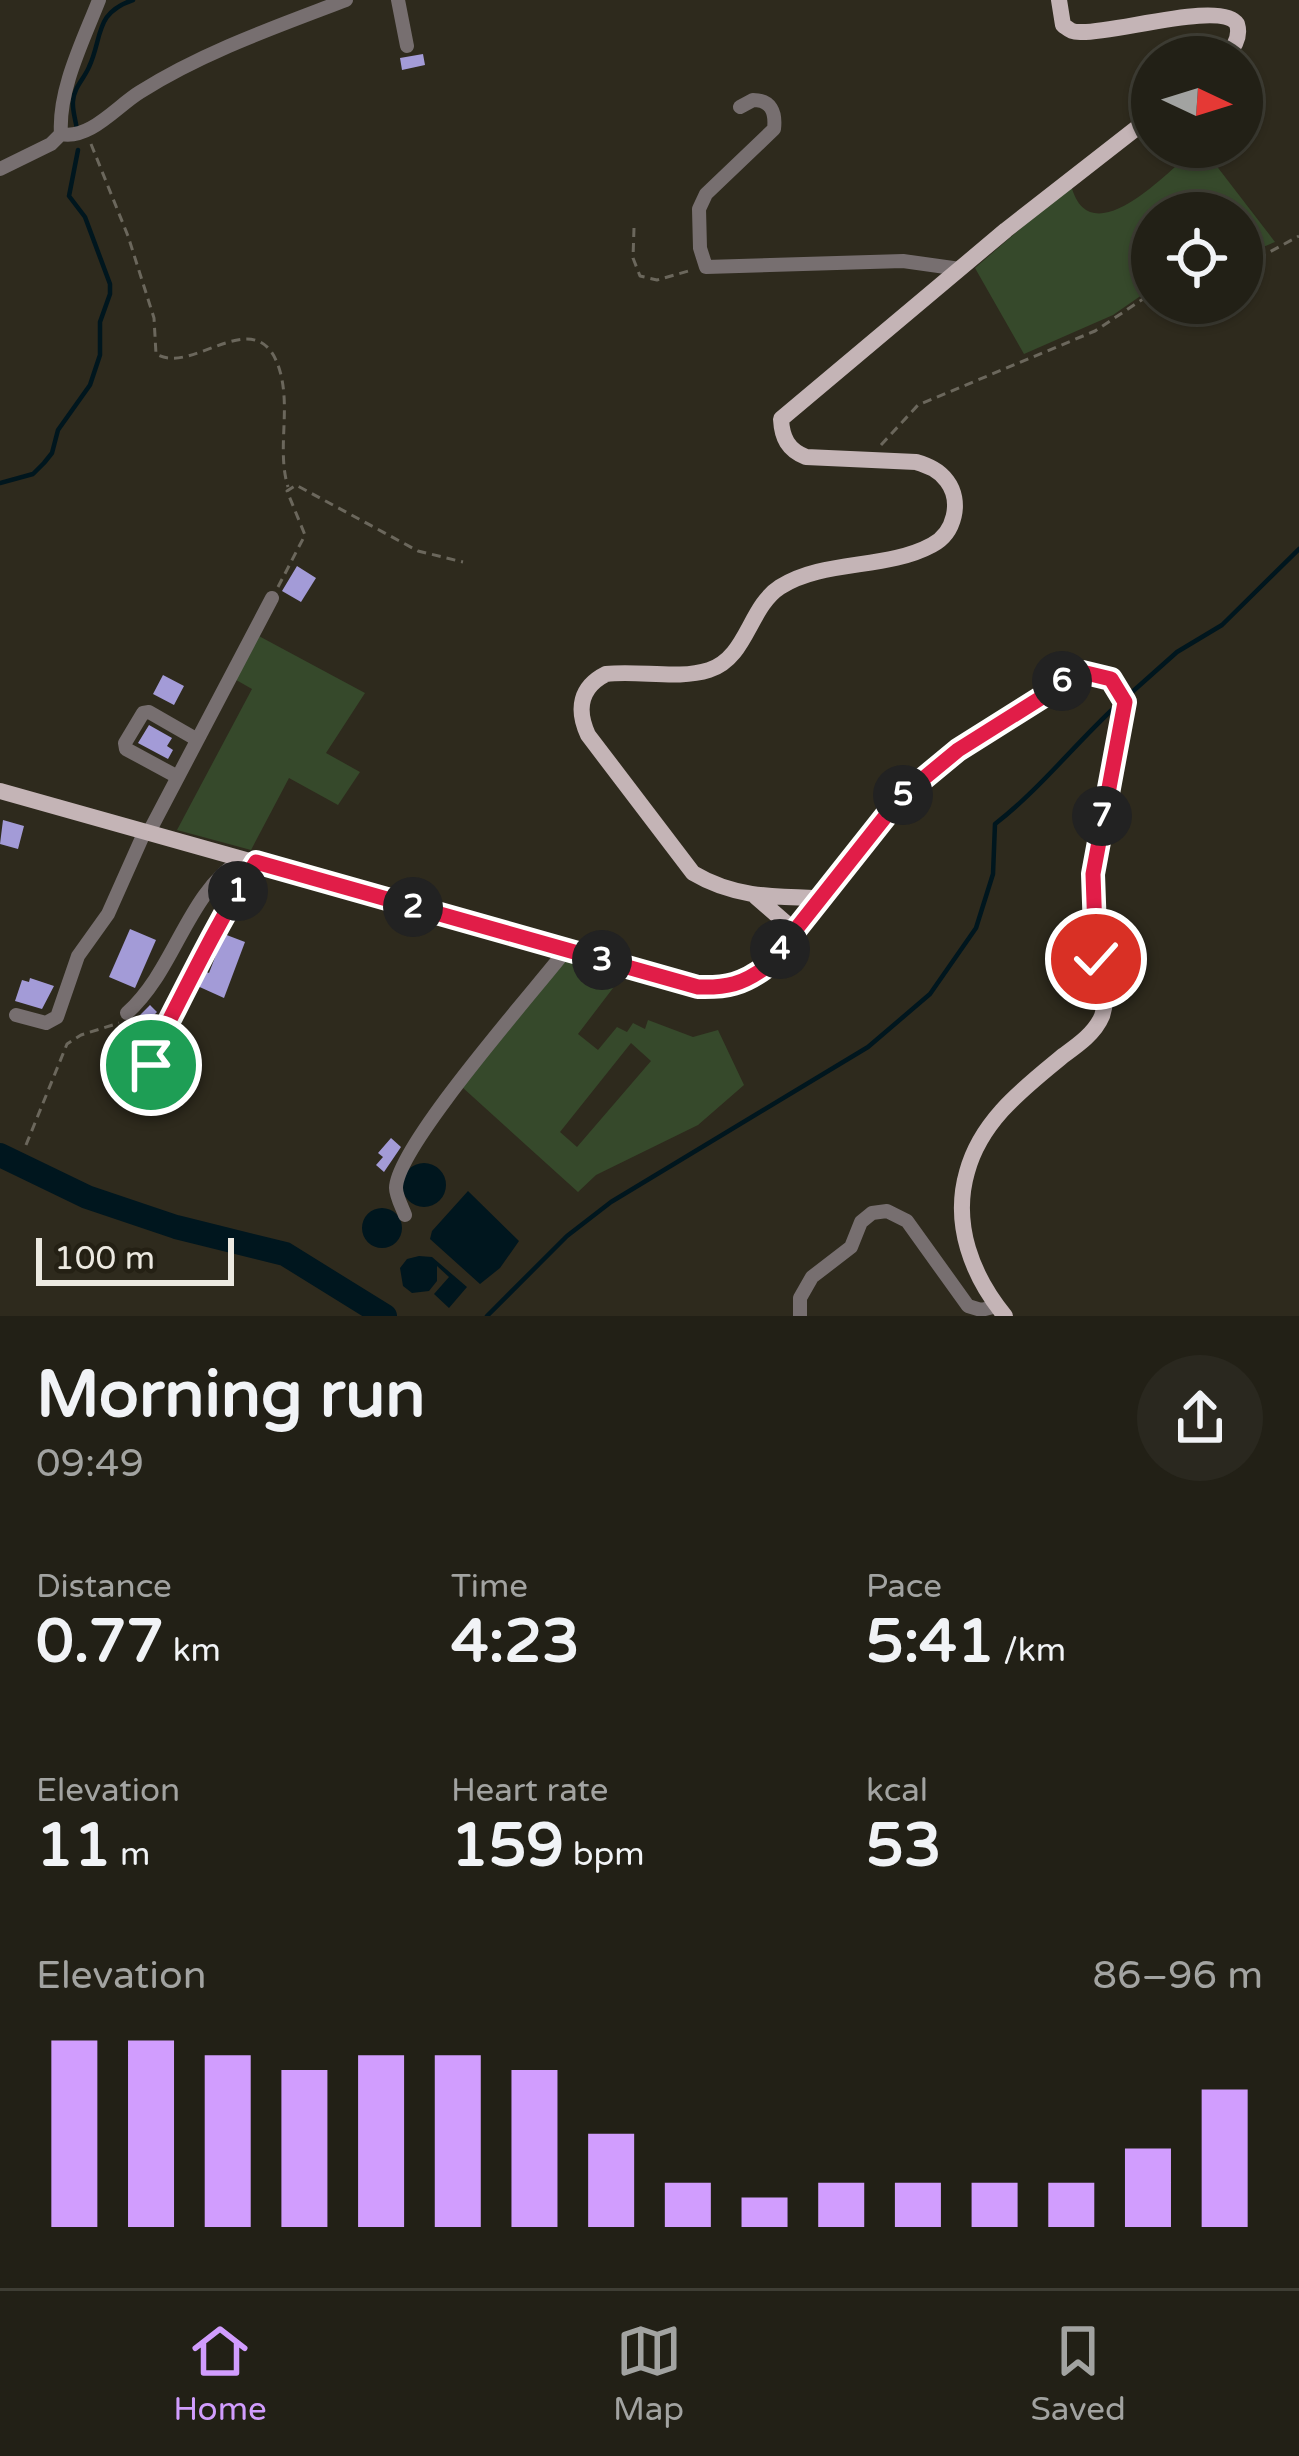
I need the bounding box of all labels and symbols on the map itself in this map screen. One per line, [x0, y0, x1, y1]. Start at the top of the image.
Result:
north arrow [1131, 36, 1263, 168]
pin: 6 [1032, 651, 1092, 711]
pin: 5 [873, 765, 933, 825]
pin: 7 [1072, 786, 1132, 846]
pin: 1 [208, 861, 268, 921]
pin: 2 [383, 877, 443, 937]
pin [1045, 908, 1147, 1010]
pin: 4 [750, 919, 810, 979]
pin: 3 [572, 930, 632, 990]
pin [100, 1014, 202, 1116]
scale bar [36, 1232, 234, 1285]

